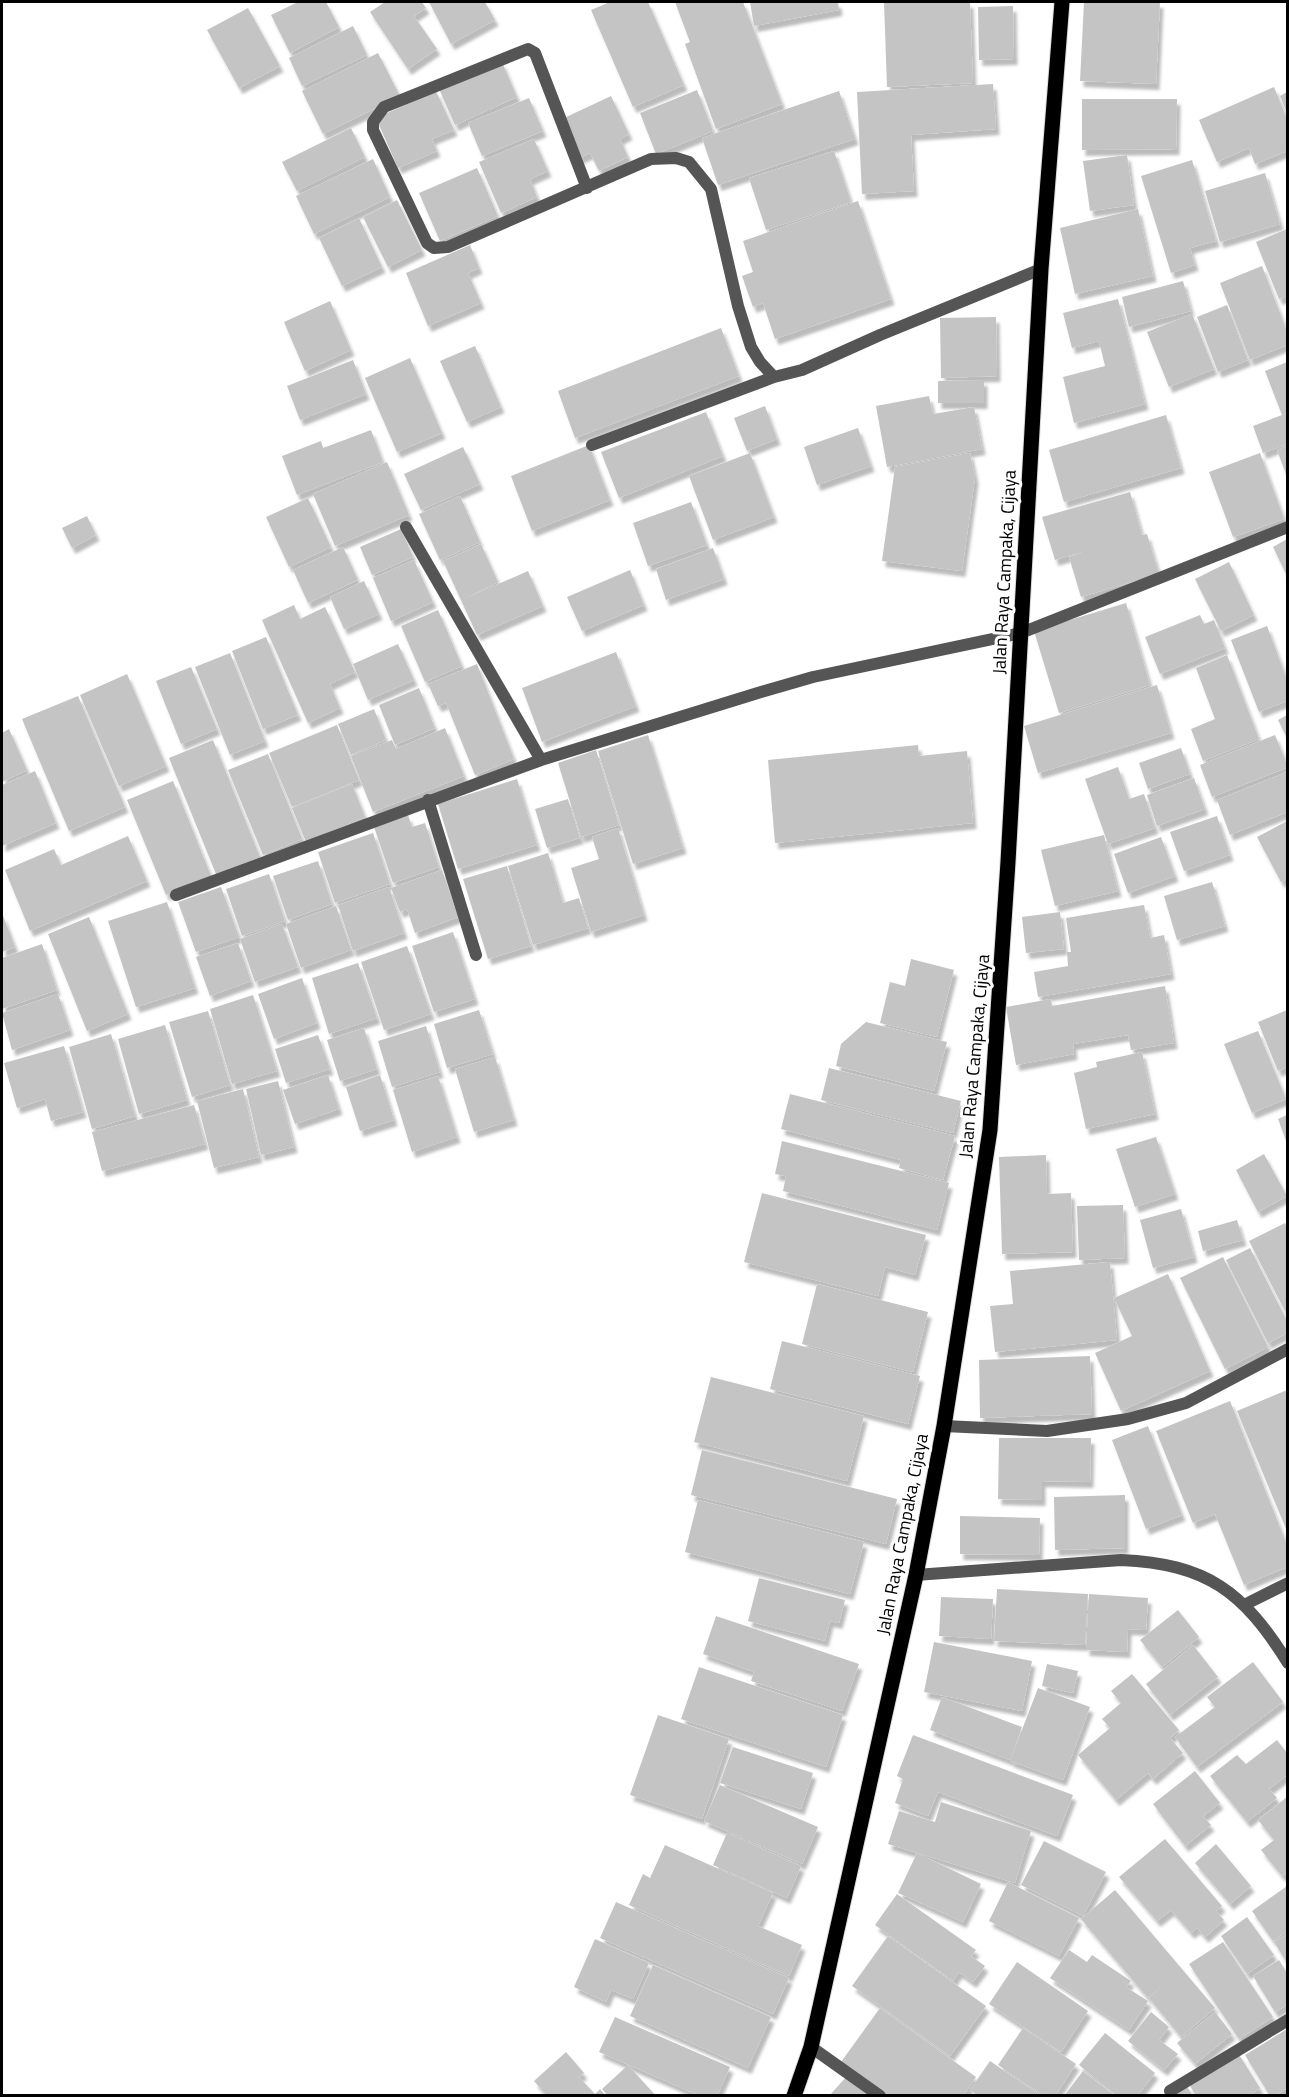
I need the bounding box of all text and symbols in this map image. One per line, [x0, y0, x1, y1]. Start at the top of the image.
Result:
street label: Jalan Raya Campaka, Cijaya [985, 469, 1023, 675]
street label: Jalan Raya Campaka, Cijaya [952, 953, 996, 1159]
street label: Jalan Raya Campaka, Cijaya [869, 1431, 935, 1637]

